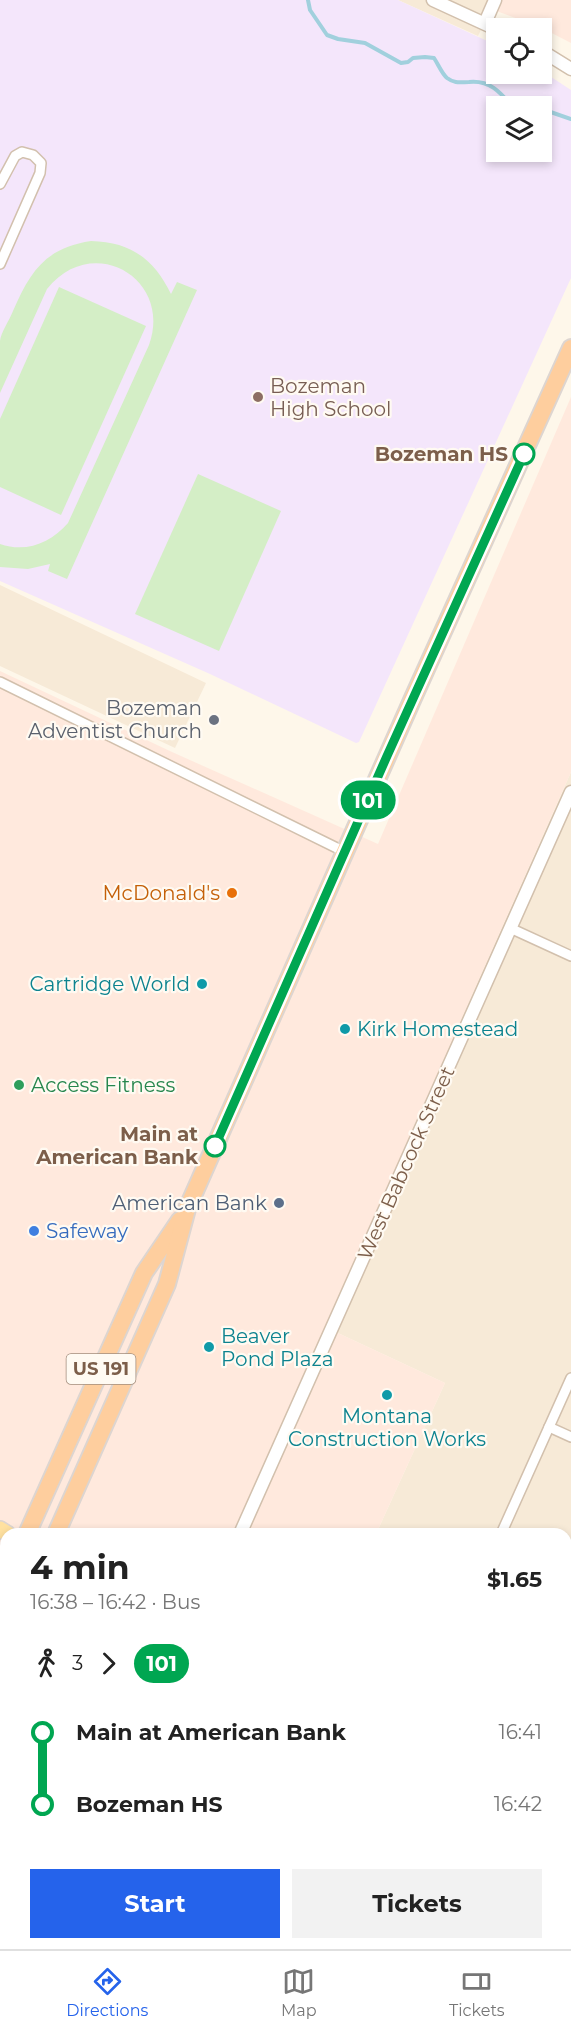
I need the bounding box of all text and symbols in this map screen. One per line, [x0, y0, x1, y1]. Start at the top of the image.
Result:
map controls [486, 18, 552, 162]
button: locate [486, 18, 552, 84]
button: layers [486, 96, 552, 162]
place label: Bozeman High School [270, 374, 392, 421]
marker: Bozeman High School [251, 390, 265, 404]
place label: Bozeman HS [375, 442, 508, 466]
marker: Bozeman HS [513, 443, 535, 465]
place label: Bozeman Adventist Church [28, 696, 202, 743]
marker: Bozeman Adventist Church [207, 713, 221, 727]
line badge: 101 [334, 780, 403, 820]
text: 101 [353, 788, 383, 813]
place label: McDonald's [103, 881, 220, 905]
marker: McDonald's [225, 886, 239, 900]
place label: Cartridge World [29, 972, 190, 996]
marker: Cartridge World [195, 977, 209, 991]
place label: Kirk Homestead [357, 1017, 518, 1041]
marker: Kirk Homestead [338, 1022, 352, 1036]
street label: West Babcock Street [353, 1063, 459, 1263]
place label: Access Fitness [31, 1073, 176, 1097]
marker: Access Fitness [12, 1078, 26, 1092]
place label: Main at American Bank [35, 1122, 199, 1169]
marker: Main at American Bank [204, 1135, 226, 1157]
place label: American Bank [112, 1191, 267, 1215]
marker: American Bank [272, 1196, 286, 1210]
place label: Safeway [46, 1219, 128, 1243]
marker: Safeway [27, 1224, 41, 1238]
place label: Beaver Pond Plaza [221, 1324, 334, 1371]
marker: Beaver Pond Plaza [202, 1340, 216, 1354]
road number: US 191 [66, 1354, 136, 1384]
marker: Montana Construction Works [380, 1388, 394, 1402]
place label: Montana Construction Works [288, 1404, 486, 1451]
text: 4 min [30, 1547, 129, 1587]
text: $1.65 [487, 1566, 542, 1593]
text: 16:38 – 16:42 · Bus [30, 1590, 200, 1614]
icon: walk [30, 1647, 63, 1680]
icon: forward [92, 1647, 125, 1680]
text: 3 [72, 1651, 83, 1675]
text: 101 [146, 1651, 177, 1676]
text: Main at American Bank [76, 1719, 346, 1746]
text: 16:41 [498, 1720, 542, 1744]
text: Bozeman HS [76, 1791, 223, 1818]
text: 16:42 [494, 1792, 542, 1816]
button: Start [30, 1869, 280, 1938]
button: Tickets [292, 1869, 542, 1938]
tab: Directions [66, 1965, 148, 2020]
tab: Map [281, 1965, 316, 2020]
tab: Tickets [449, 1965, 505, 2020]

